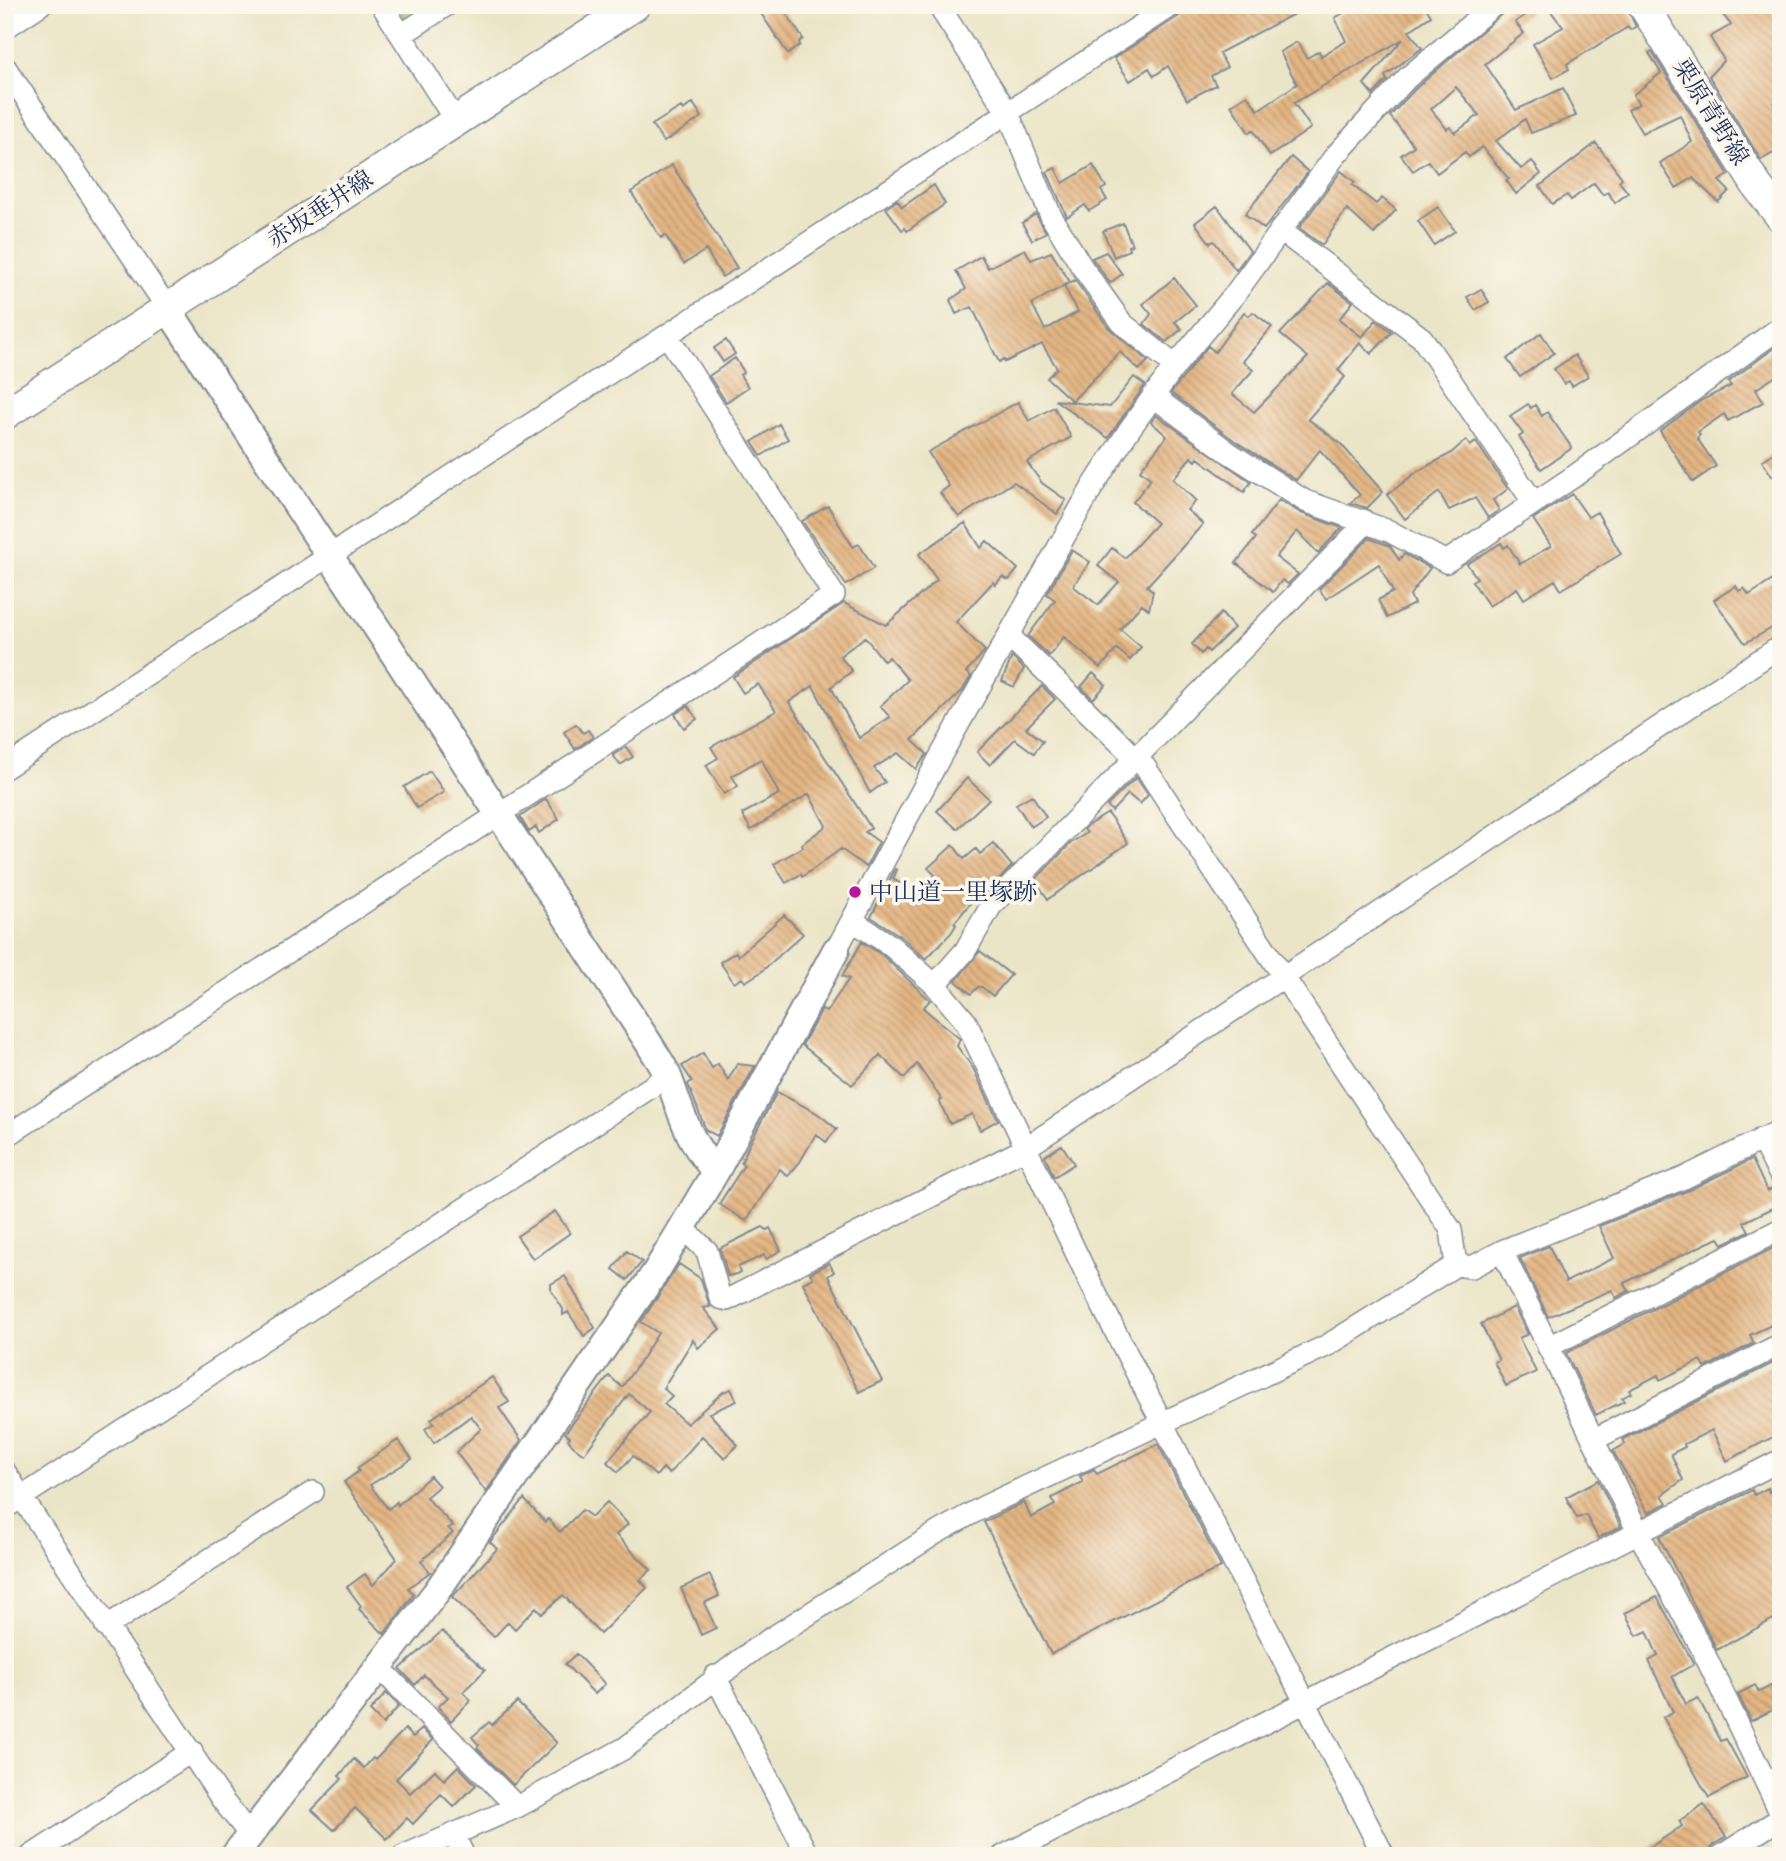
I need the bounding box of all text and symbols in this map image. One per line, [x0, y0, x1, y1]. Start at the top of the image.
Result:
street label: 栗原青野線 [1667, 54, 1754, 170]
street label: 赤坂垂井線 [263, 165, 378, 253]
place label: 中山道一里塚跡 [869, 879, 1037, 906]
marker: 中山道一里塚跡 [847, 884, 863, 900]

